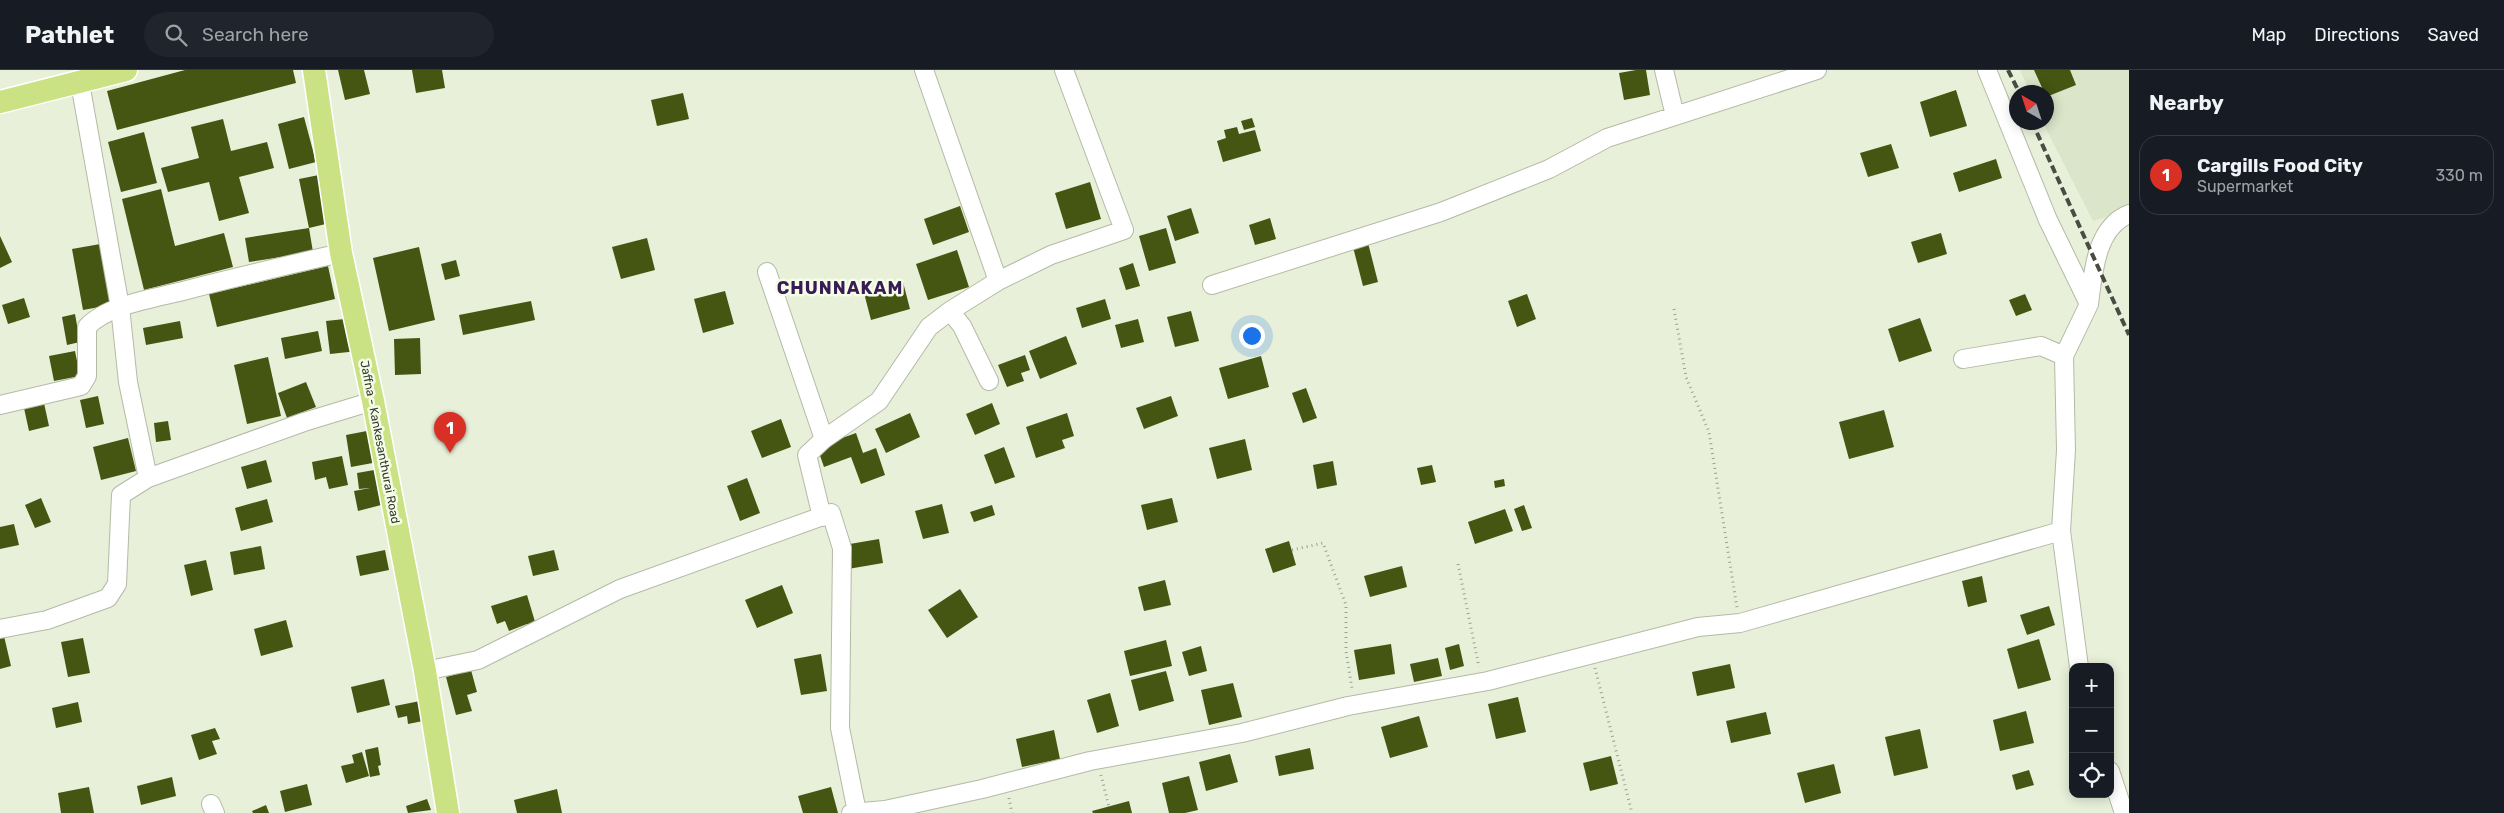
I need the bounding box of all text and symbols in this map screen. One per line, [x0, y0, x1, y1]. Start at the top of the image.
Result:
search box [144, 12, 494, 57]
text: Pathlet [25, 21, 114, 49]
icon: search [162, 21, 190, 49]
text: Search here [202, 23, 309, 46]
text: Map [2251, 24, 2286, 46]
text: Directions [2314, 24, 2400, 46]
text: Saved [2428, 24, 2479, 46]
north arrow [2009, 85, 2054, 130]
text: Nearby [2149, 90, 2224, 115]
text: Cargills Food City [2197, 154, 2363, 177]
text: 1 [2162, 166, 2170, 185]
text: 330 m [2435, 166, 2483, 185]
text: Supermarket [2197, 177, 2293, 196]
district label: CHUNNAKAM [777, 277, 903, 299]
your location [1239, 323, 1265, 349]
street label: Jaffna - Kankesanthurai Road [357, 359, 403, 525]
pin: 1 [434, 412, 466, 453]
map controls [2069, 663, 2114, 798]
button: + [2069, 663, 2114, 708]
button: − [2069, 708, 2114, 753]
button: locate [2069, 753, 2114, 798]

